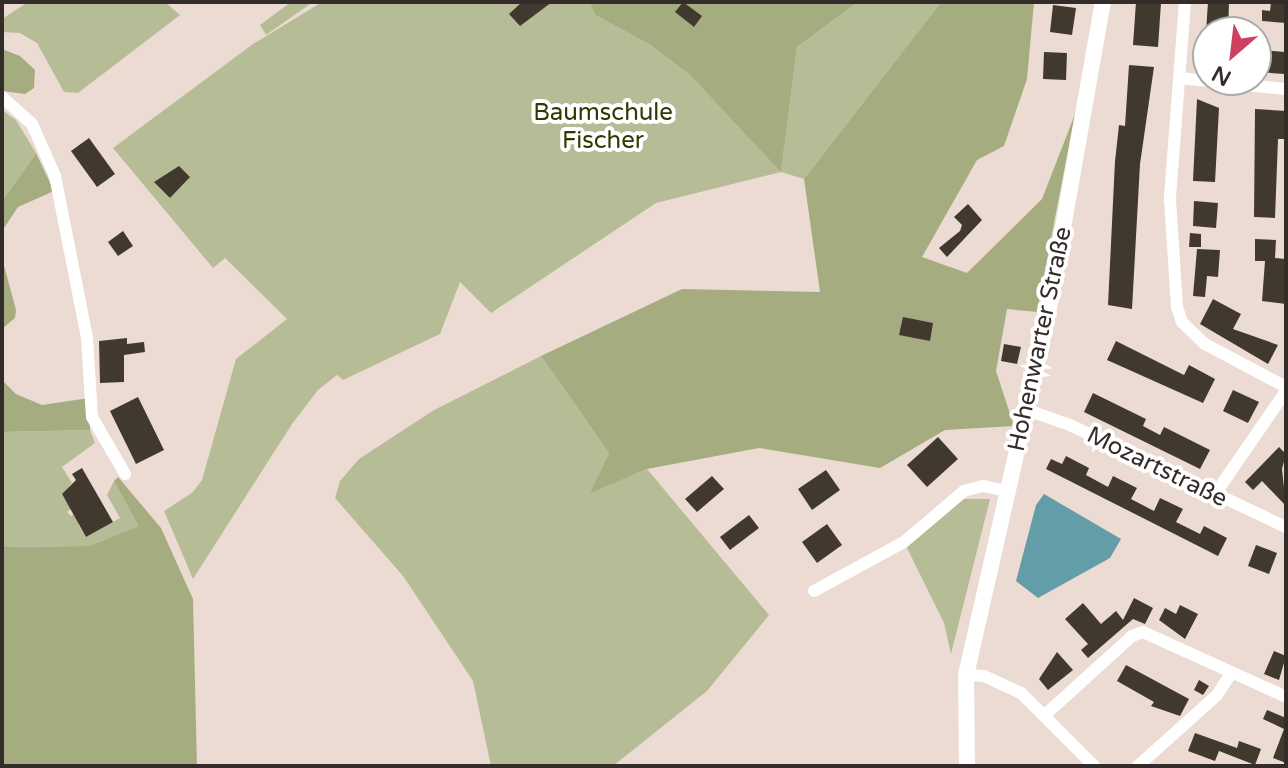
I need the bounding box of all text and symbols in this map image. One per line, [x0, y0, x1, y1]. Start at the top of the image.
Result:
north arrow [1192, 16, 1272, 96]
text: N [1208, 60, 1236, 91]
park label: Baumschule Fischer [533, 99, 673, 155]
street label: Hohenwarter Straße [1002, 224, 1078, 454]
street label: Mozartstraße [1082, 421, 1232, 513]

